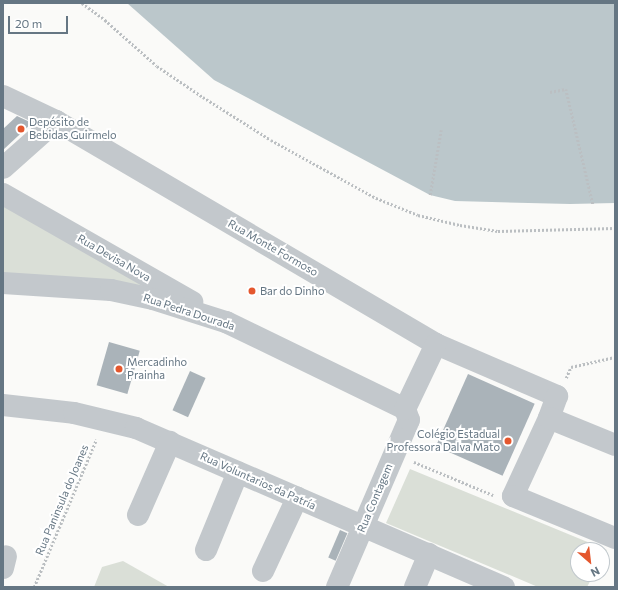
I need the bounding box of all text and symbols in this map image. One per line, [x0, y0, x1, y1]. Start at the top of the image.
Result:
scale bar [10, 8, 70, 34]
text: 20 m [15, 16, 42, 30]
place label: Depósito de Bebidas Guirmelo [29, 116, 117, 142]
marker: Depósito de Bebidas Guirmelo [16, 124, 26, 134]
street label: Rua Monte Formoso [226, 217, 320, 279]
street label: Rua Devisa Nova [75, 232, 153, 284]
place label: Bar do Dinho [260, 284, 324, 298]
marker: Bar do Dinho [247, 286, 257, 296]
street label: Rua Pedra Dourada [142, 291, 236, 333]
place label: Mercadinho Prainha [127, 356, 187, 382]
marker: Mercadinho Prainha [114, 364, 124, 374]
place label: Colégio Estadual Professora Dalva Mato [387, 428, 500, 454]
marker: Colégio Estadual Professora Dalva Mato [503, 436, 513, 446]
street label: Rua Paninsula do Joanes [33, 443, 91, 557]
street label: Rua Voluntarios da Patría [198, 449, 318, 513]
street label: Rua Contagem [355, 462, 395, 534]
north arrow [570, 542, 610, 582]
text: N [589, 564, 602, 580]

